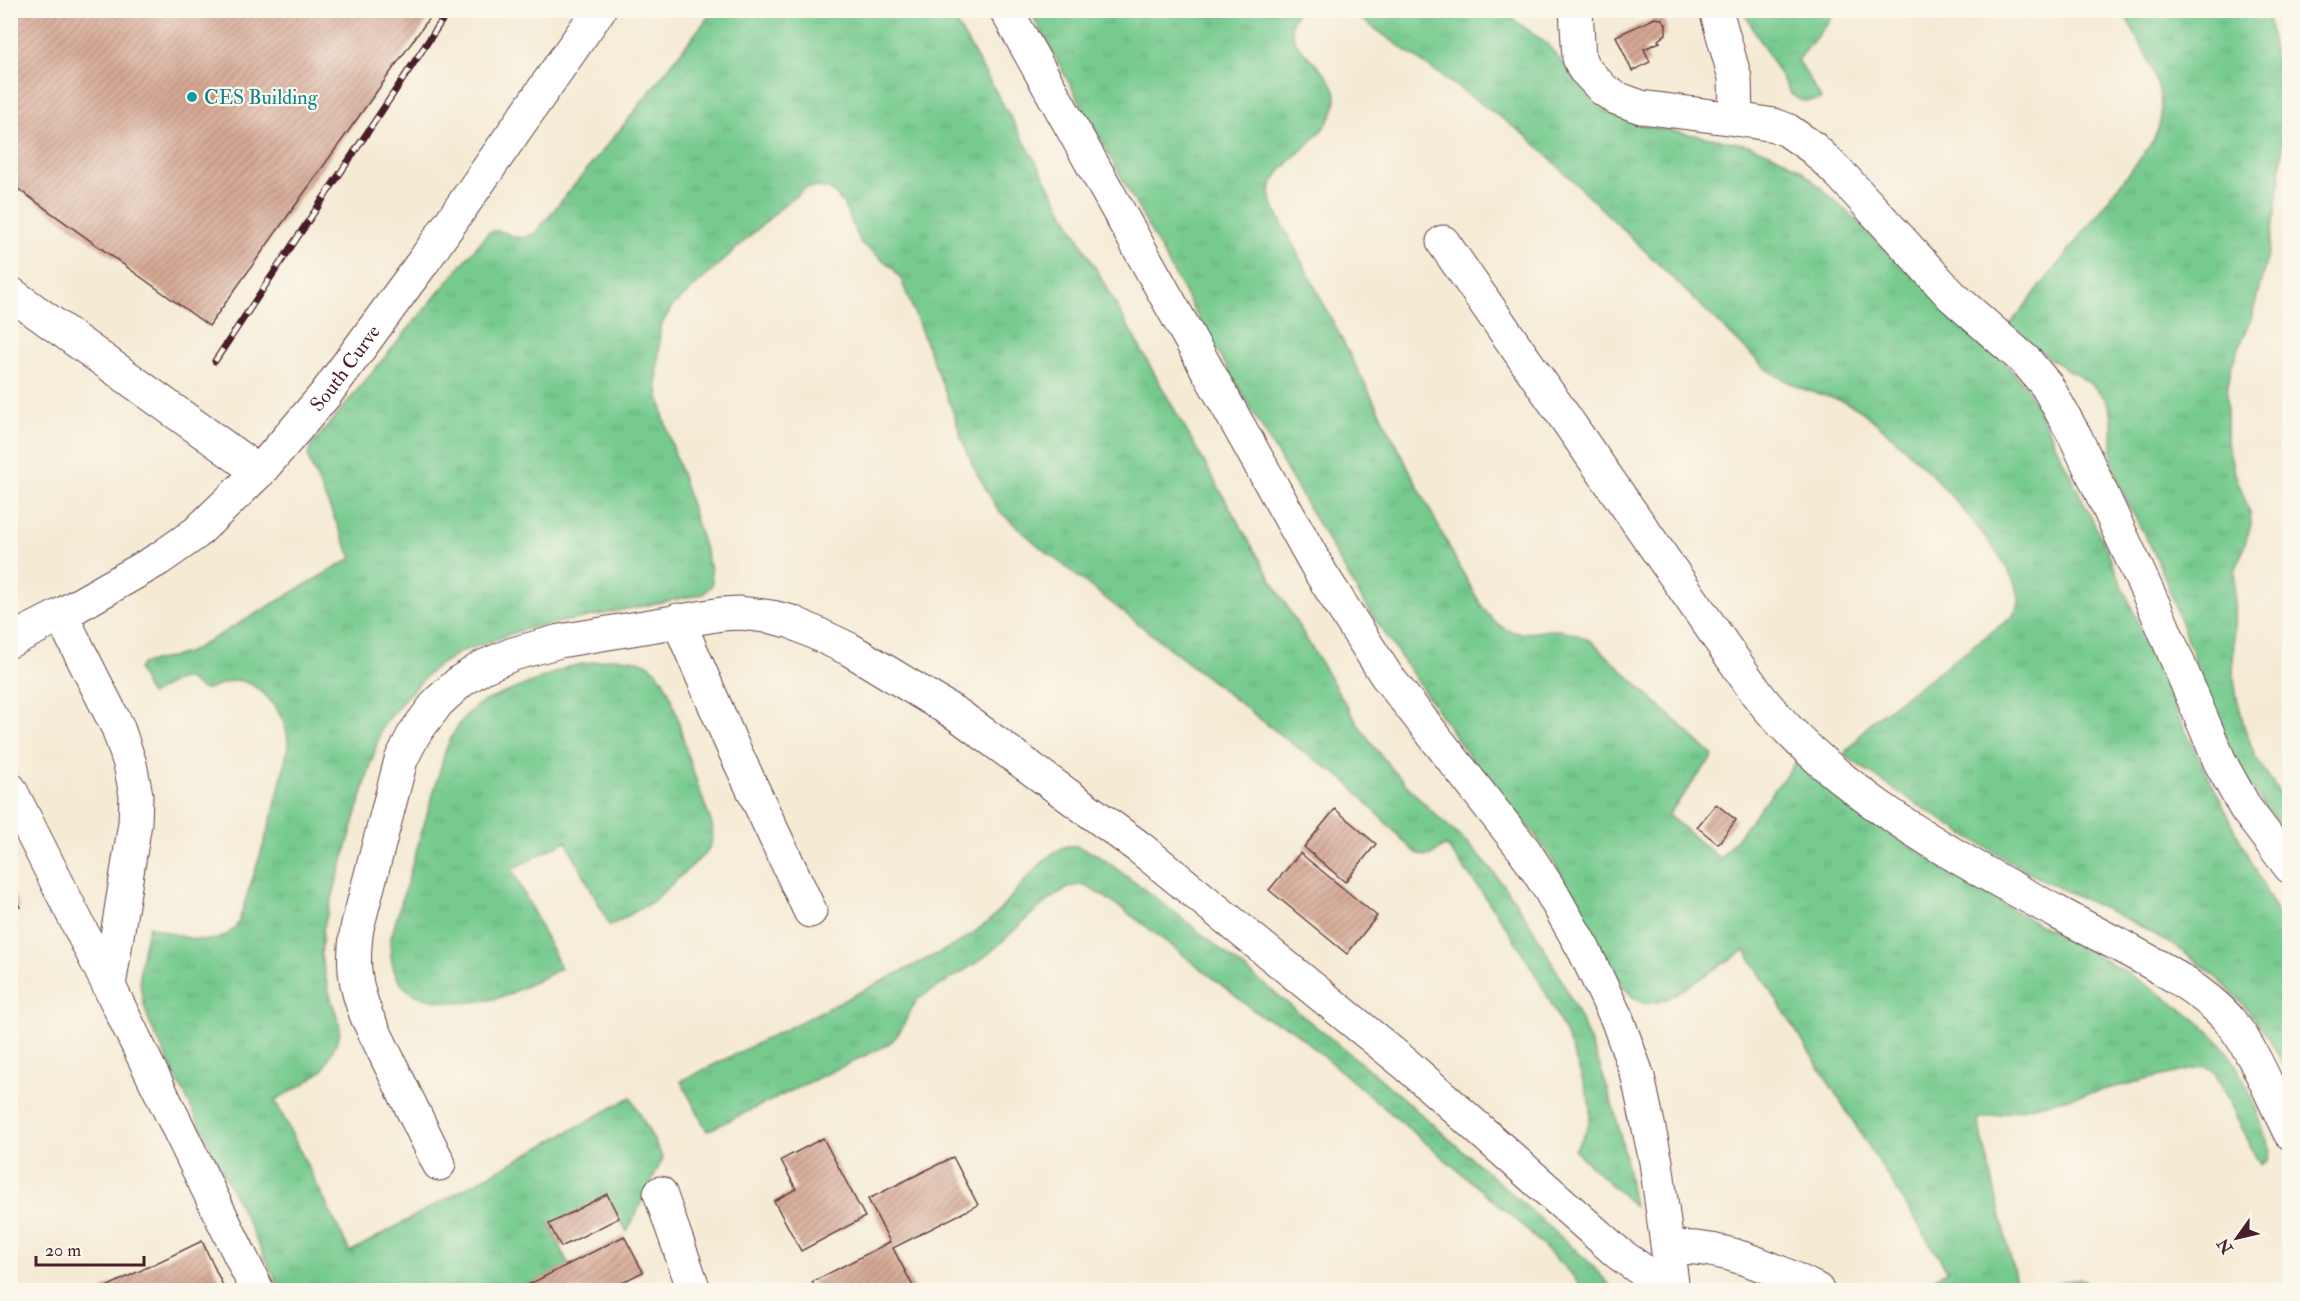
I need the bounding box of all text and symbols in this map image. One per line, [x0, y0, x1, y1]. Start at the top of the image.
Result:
place label: CES Building [204, 85, 319, 110]
marker: CES Building [185, 90, 199, 104]
street label: South Curve [304, 320, 385, 416]
north arrow [2207, 1208, 2267, 1268]
scale bar [36, 1229, 144, 1267]
text: N [2213, 1234, 2238, 1258]
text: 20 m [45, 1239, 81, 1262]

